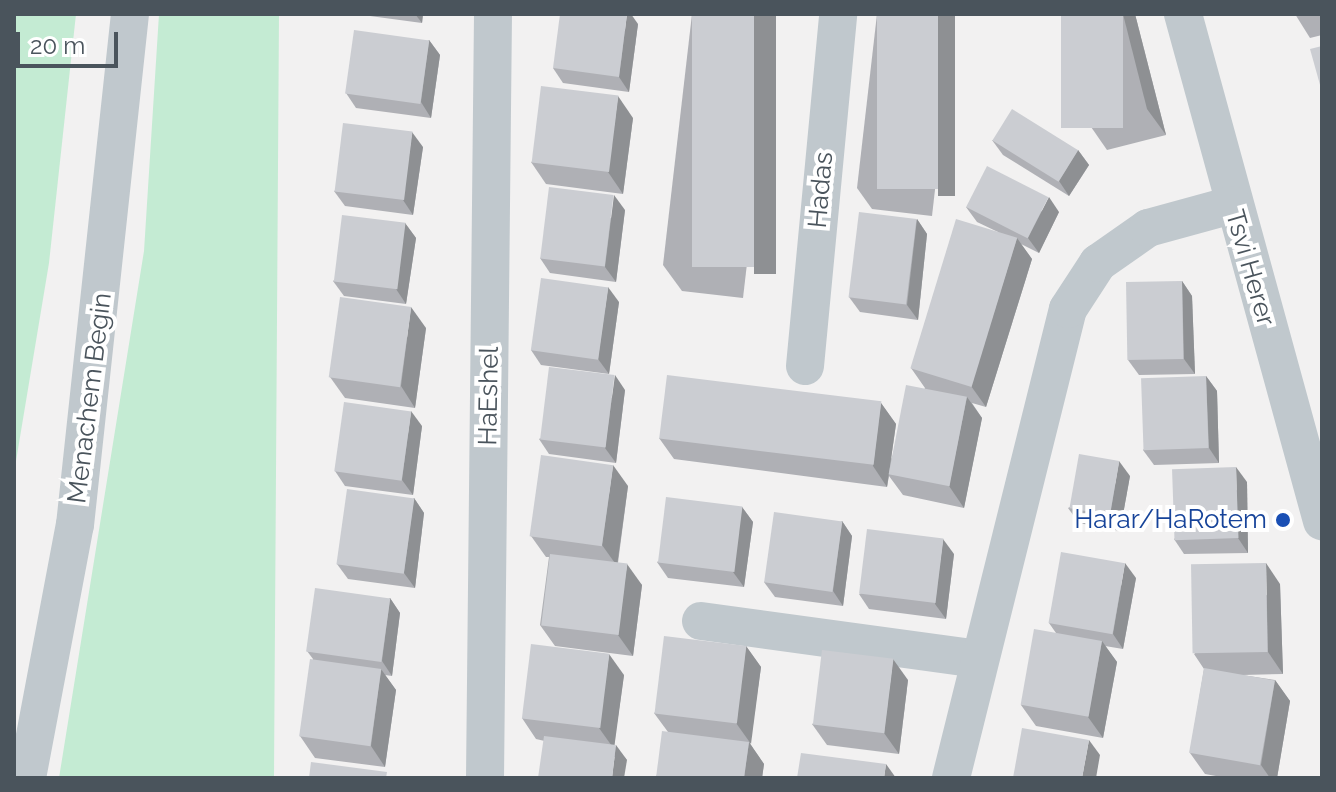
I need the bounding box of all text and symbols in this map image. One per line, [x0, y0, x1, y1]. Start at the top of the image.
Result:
scale bar [20, 16, 122, 66]
text: 20 m [30, 31, 85, 60]
street label: Hadas [802, 151, 840, 229]
street label: Tsvi Herer [1219, 207, 1281, 329]
street label: Menachem Begin [62, 291, 118, 505]
street label: HaEshel [473, 346, 505, 446]
place label: Harar/HaRotem [1074, 504, 1267, 536]
marker: Harar/HaRotem [1274, 511, 1292, 529]

